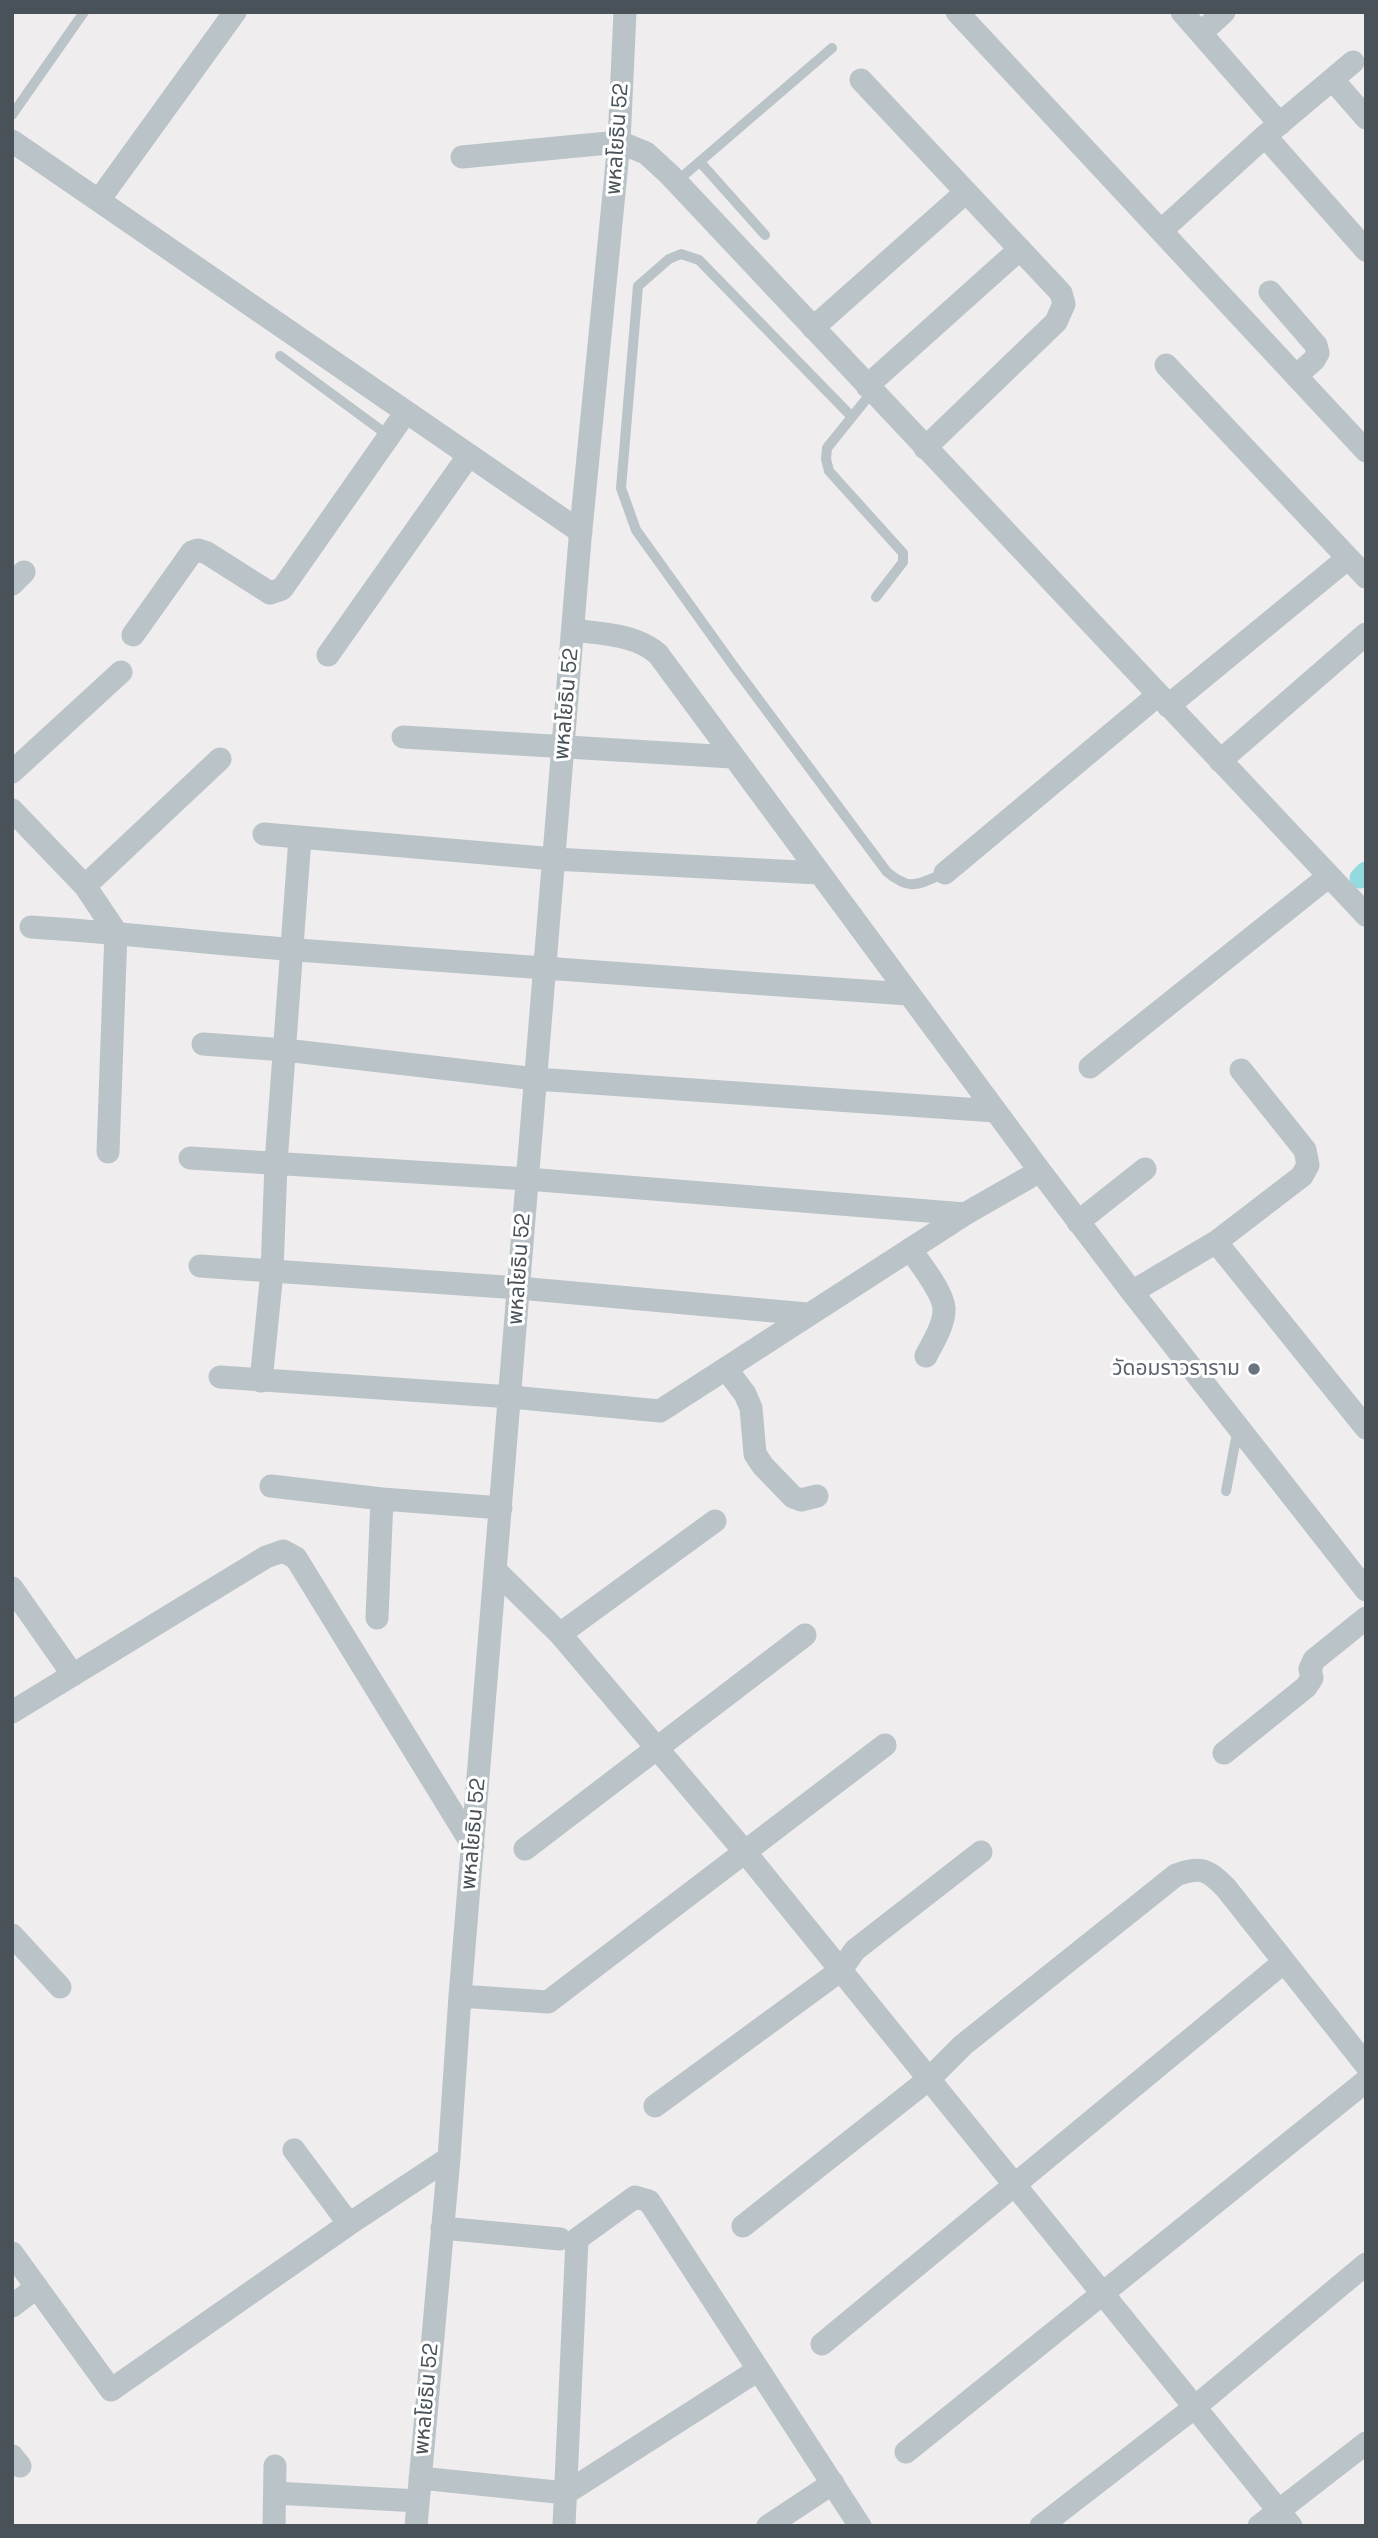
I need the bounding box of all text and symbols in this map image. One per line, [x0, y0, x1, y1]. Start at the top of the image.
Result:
street label: พหลโยธิน 52 [602, 82, 634, 196]
street label: พหลโยธิน 52 [550, 647, 584, 761]
street label: พหลโยธิน 52 [504, 1212, 536, 1326]
place label: วัดอมราวราราม [1112, 1356, 1240, 1382]
marker: วัดอมราวราราม [1246, 1361, 1262, 1377]
street label: พหลโยธิน 52 [457, 1777, 491, 1891]
street label: พหลโยธิน 52 [410, 2342, 444, 2456]

